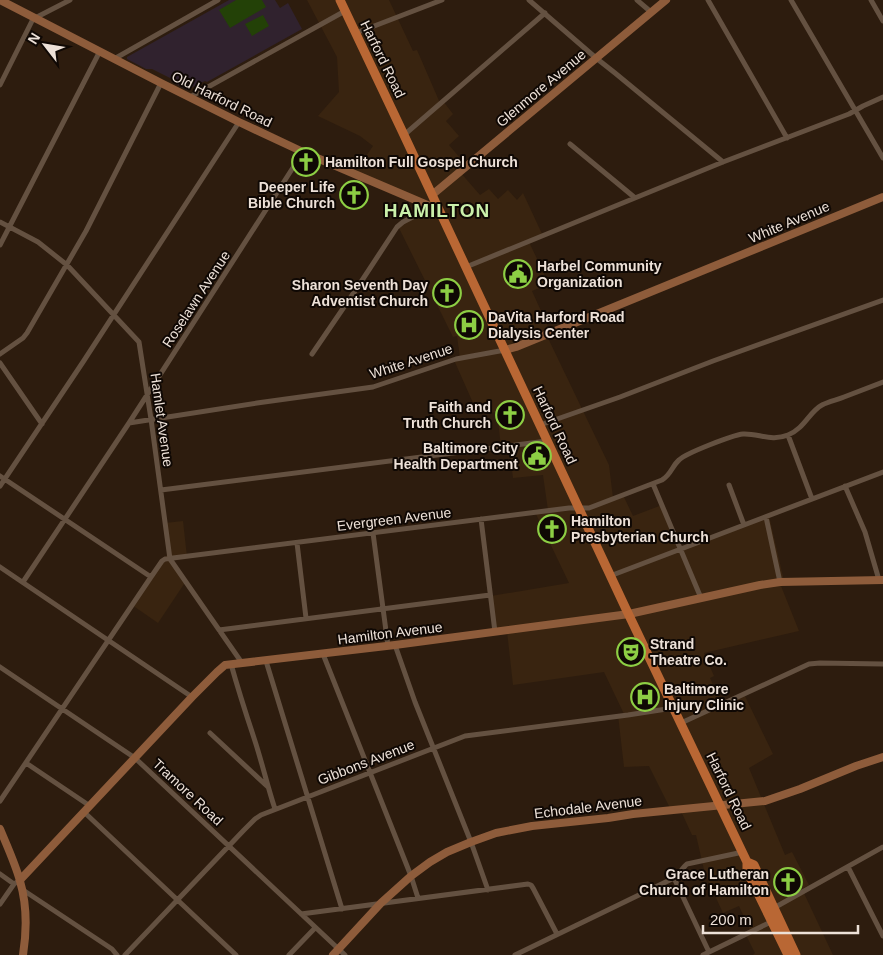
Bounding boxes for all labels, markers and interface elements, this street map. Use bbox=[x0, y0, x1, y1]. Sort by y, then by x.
street label: Harford Road bbox=[357, 18, 409, 100]
north arrow bbox=[20, 20, 70, 70]
text: N bbox=[24, 30, 43, 47]
street label: Glenmore Avenue bbox=[493, 46, 589, 130]
street label: Old Harford Road bbox=[169, 68, 275, 130]
church icon: Hamilton Full Gospel Church bbox=[291, 147, 321, 177]
place label: Hamilton Full Gospel Church bbox=[325, 154, 518, 170]
place label: Deeper Life Bible Church bbox=[248, 179, 335, 211]
church icon: Deeper Life Bible Church bbox=[339, 180, 369, 210]
street label: White Avenue bbox=[746, 198, 832, 246]
district label: HAMILTON bbox=[384, 200, 490, 221]
street label: Roselawn Avenue bbox=[159, 248, 233, 350]
place label: Harbel Community Organization bbox=[537, 258, 662, 290]
public building icon: Harbel Community Organization bbox=[503, 259, 533, 289]
place label: Sharon Seventh Day Adventist Church bbox=[292, 277, 428, 309]
church icon: Sharon Seventh Day Adventist Church bbox=[432, 278, 462, 308]
place label: DaVita Harford Road Dialysis Center bbox=[488, 309, 625, 341]
hospital icon: DaVita Harford Road Dialysis Center bbox=[454, 310, 484, 340]
street label: White Avenue bbox=[368, 340, 455, 382]
street label: Hamlet Avenue bbox=[147, 372, 177, 468]
street label: Harford Road bbox=[530, 384, 580, 466]
place label: Faith and Truth Church bbox=[403, 399, 491, 431]
church icon: Faith and Truth Church bbox=[495, 400, 525, 430]
place label: Baltimore City Health Department bbox=[394, 440, 518, 472]
public building icon: Baltimore City Health Department bbox=[522, 441, 552, 471]
street label: Evergreen Avenue bbox=[336, 504, 452, 534]
place label: Hamilton Presbyterian Church bbox=[571, 513, 709, 545]
church icon: Hamilton Presbyterian Church bbox=[537, 514, 567, 544]
street label: Hamilton Avenue bbox=[337, 619, 444, 647]
place label: Strand Theatre Co. bbox=[650, 636, 727, 668]
theatre icon: Strand Theatre Co. bbox=[616, 637, 646, 667]
place label: Baltimore Injury Clinic bbox=[664, 681, 744, 713]
hospital icon: Baltimore Injury Clinic bbox=[630, 682, 660, 712]
street label: Gibbons Avenue bbox=[315, 736, 417, 788]
street label: Harford Road bbox=[703, 750, 755, 832]
street label: Tramore Road bbox=[150, 756, 226, 828]
street label: Echodale Avenue bbox=[533, 792, 643, 822]
place label: Grace Lutheran Church of Hamilton bbox=[639, 866, 769, 898]
church icon: Grace Lutheran Church of Hamilton bbox=[773, 867, 803, 897]
scale bar bbox=[703, 902, 858, 934]
text: 200 m bbox=[710, 911, 752, 928]

